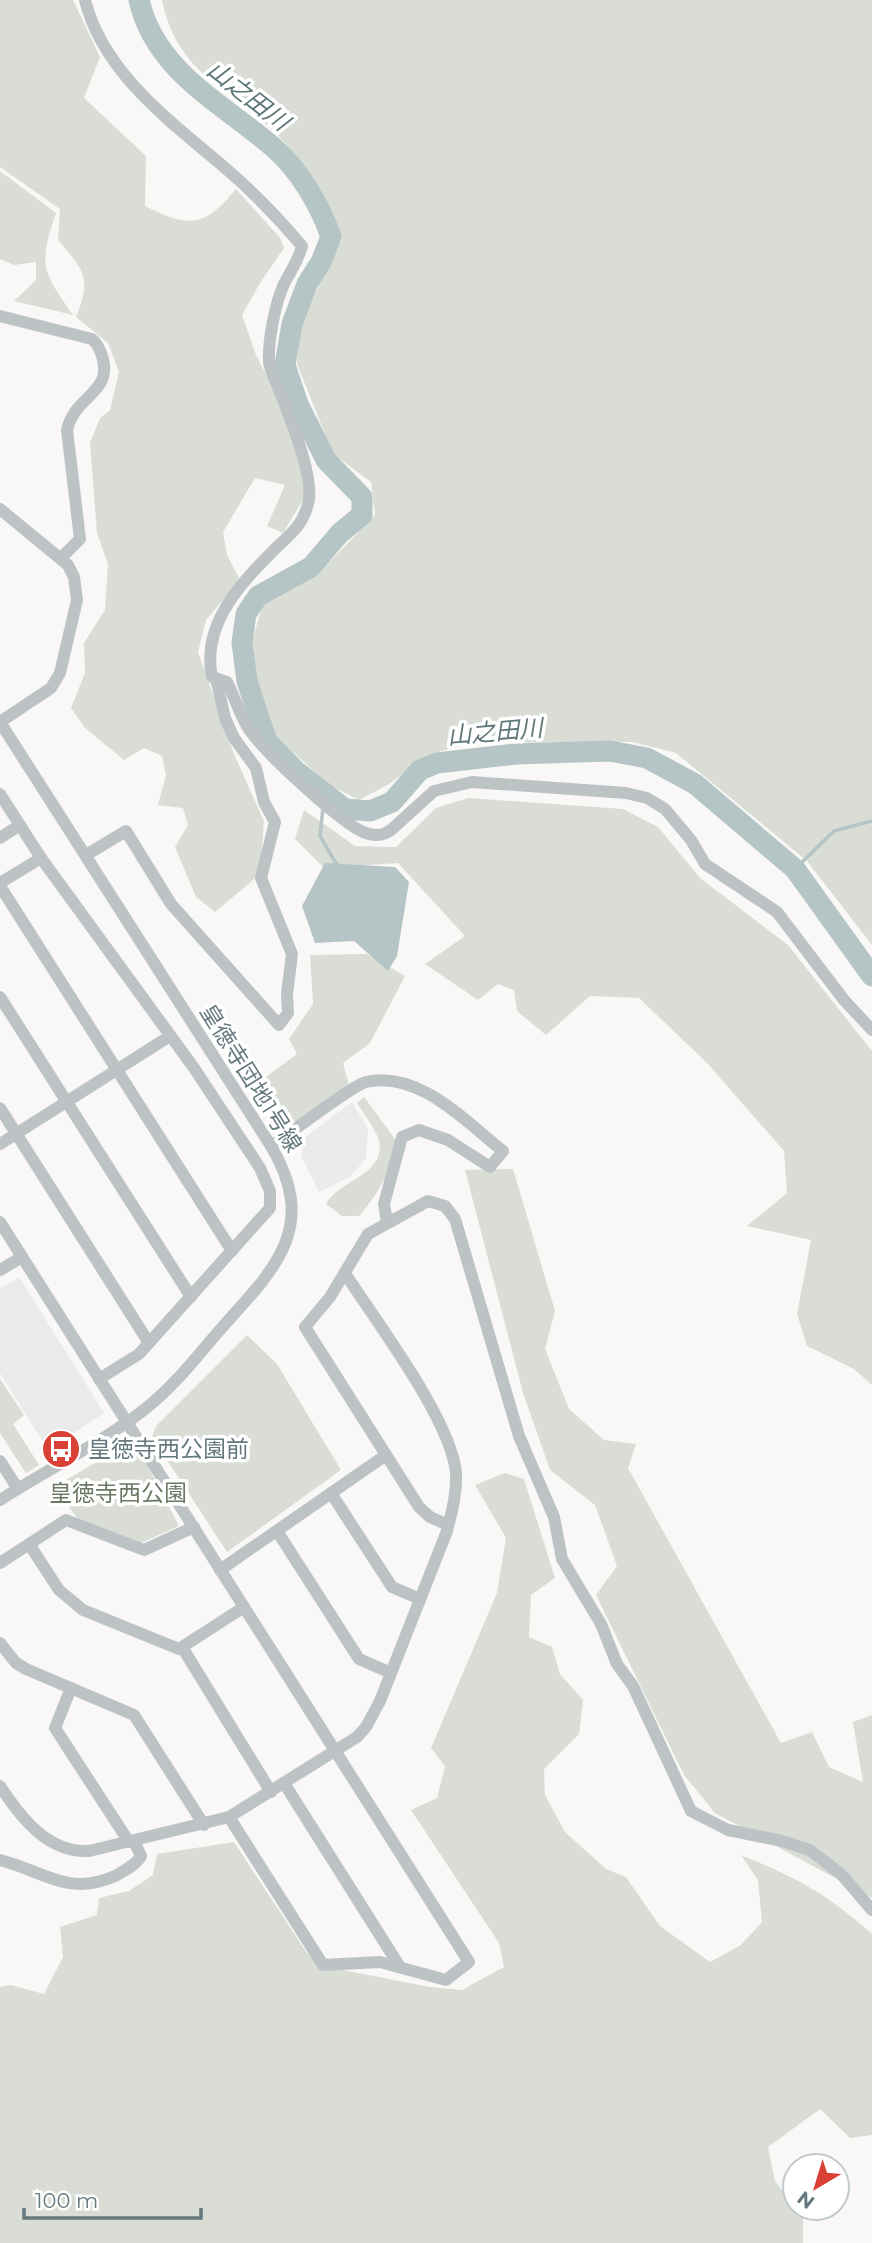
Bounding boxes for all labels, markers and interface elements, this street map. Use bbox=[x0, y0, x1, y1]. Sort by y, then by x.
water label: 山之田川 bbox=[202, 55, 297, 138]
water label: 山之田川 bbox=[446, 713, 547, 750]
street label: 皇徳寺団地1号線 bbox=[194, 999, 308, 1157]
bus stop icon: 皇徳寺西公園前 bbox=[40, 1428, 82, 1470]
place label: 皇徳寺西公園前 bbox=[88, 1435, 249, 1463]
park label: 皇徳寺西公園 bbox=[49, 1479, 187, 1507]
north arrow bbox=[781, 2152, 851, 2222]
scale bar bbox=[24, 2176, 201, 2220]
text: N bbox=[793, 2186, 819, 2214]
text: 100 m bbox=[35, 2188, 98, 2213]

